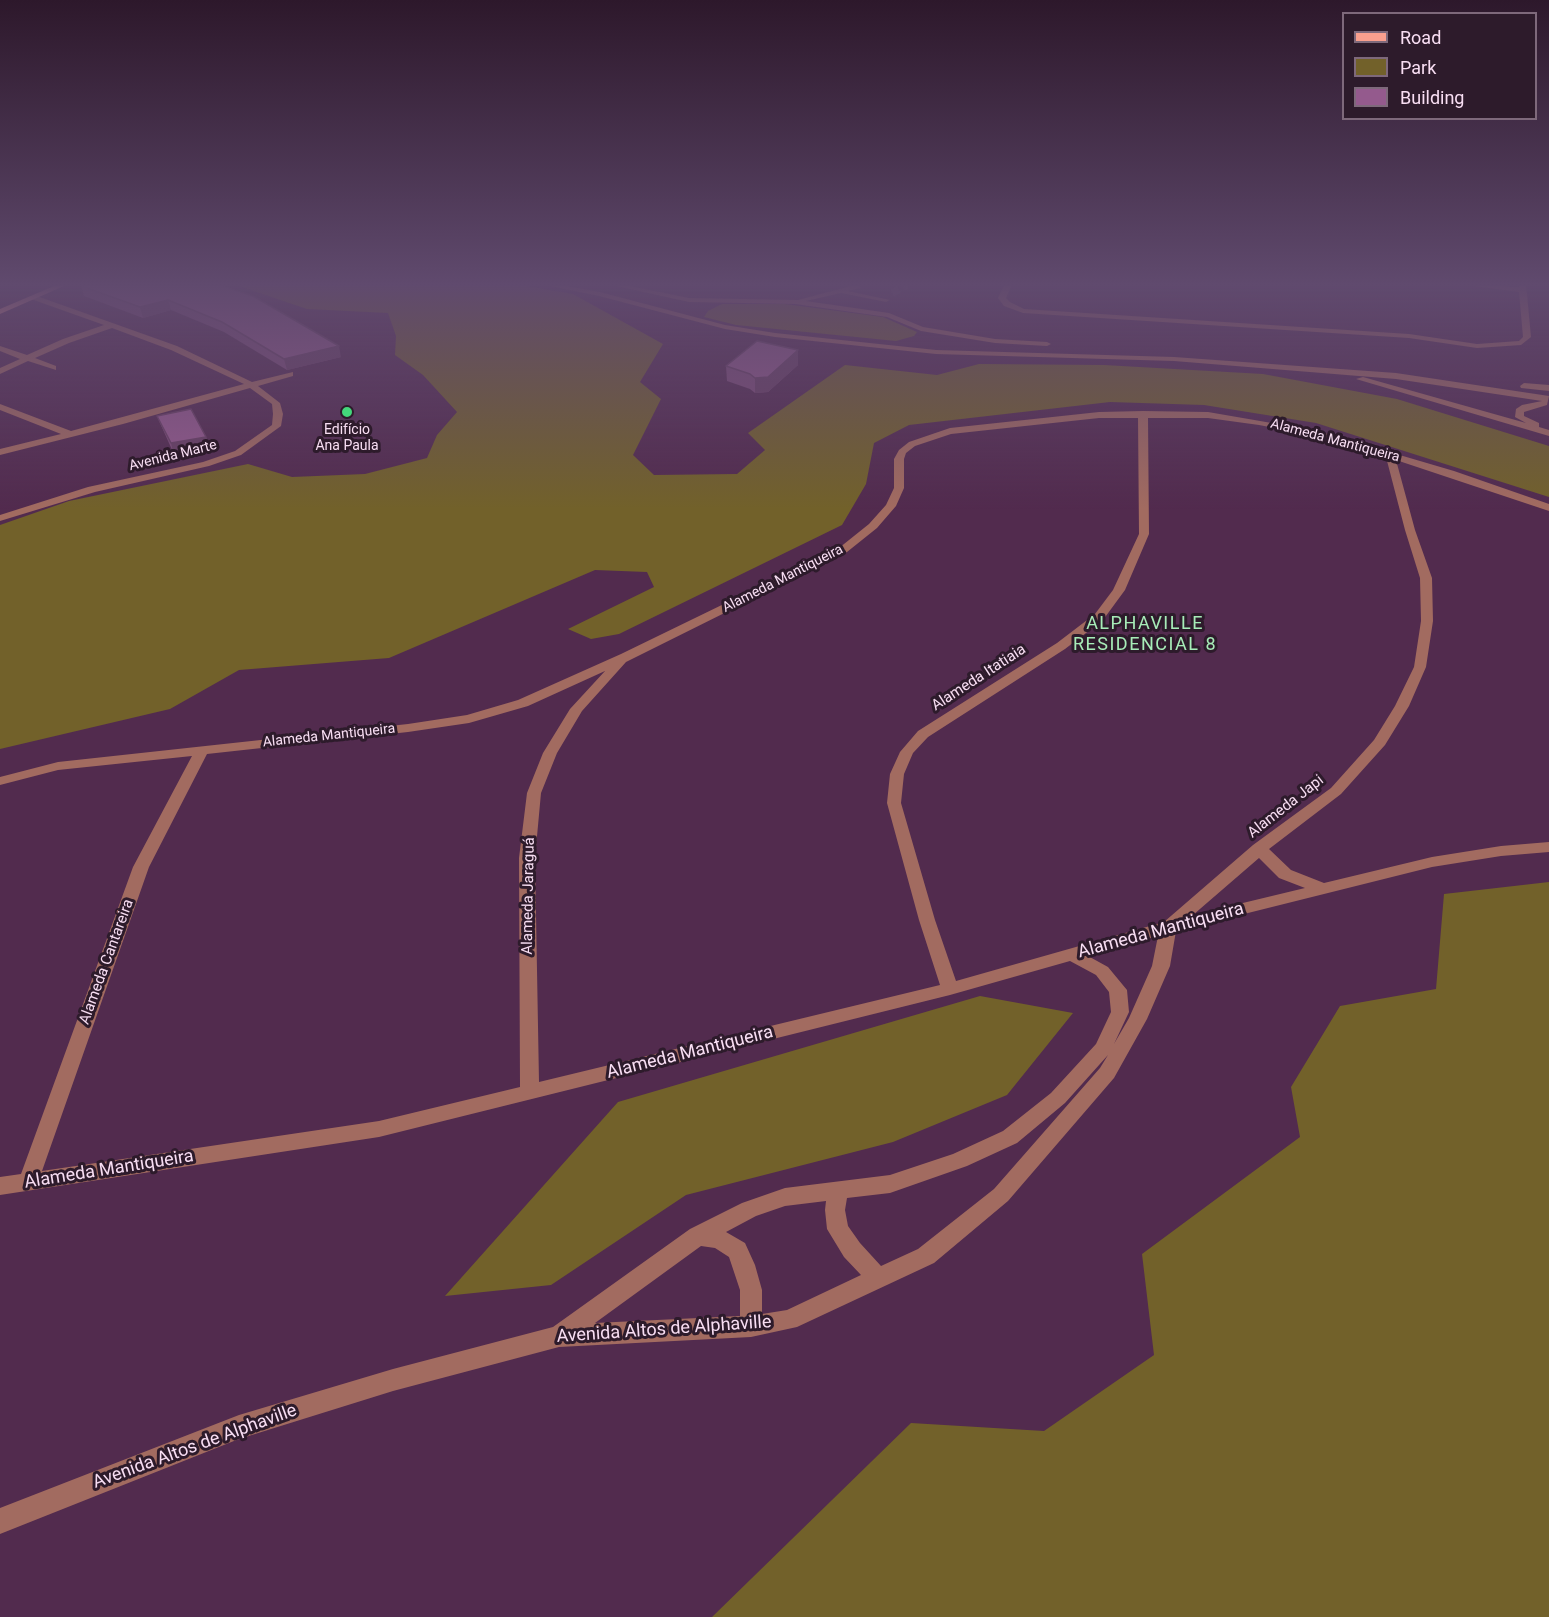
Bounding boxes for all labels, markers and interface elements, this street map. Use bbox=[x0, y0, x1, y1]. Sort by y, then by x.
legend bbox=[1342, 12, 1537, 120]
text: Road bbox=[1400, 27, 1441, 48]
text: Park bbox=[1400, 57, 1436, 78]
text: Building bbox=[1400, 87, 1464, 108]
marker: Edifício Ana Paula bbox=[340, 405, 354, 419]
street label: Alameda Mantiqueira bbox=[1269, 416, 1401, 466]
place label: Edifício Ana Paula bbox=[315, 422, 379, 454]
street label: Avenida Marte bbox=[127, 437, 219, 475]
street label: Alameda Mantiqueira bbox=[720, 541, 846, 617]
district label: ALPHAVILLE RESIDENCIAL 8 bbox=[1073, 613, 1217, 656]
street label: Alameda Itatiaia bbox=[929, 641, 1029, 715]
street label: Alameda Mantiqueira bbox=[262, 721, 396, 751]
street label: Alameda Japi bbox=[1244, 772, 1328, 842]
street label: Alameda Jaraguá bbox=[519, 837, 539, 955]
street label: Alameda Cantareira bbox=[76, 897, 138, 1027]
street label: Alameda Mantiqueira bbox=[1076, 898, 1246, 964]
street label: Alameda Mantiqueira bbox=[604, 1022, 776, 1084]
street label: Alameda Mantiqueira bbox=[23, 1146, 195, 1194]
street label: Avenida Altos de Alphaville bbox=[556, 1312, 772, 1348]
street label: Avenida Altos de Alphaville bbox=[90, 1400, 300, 1494]

